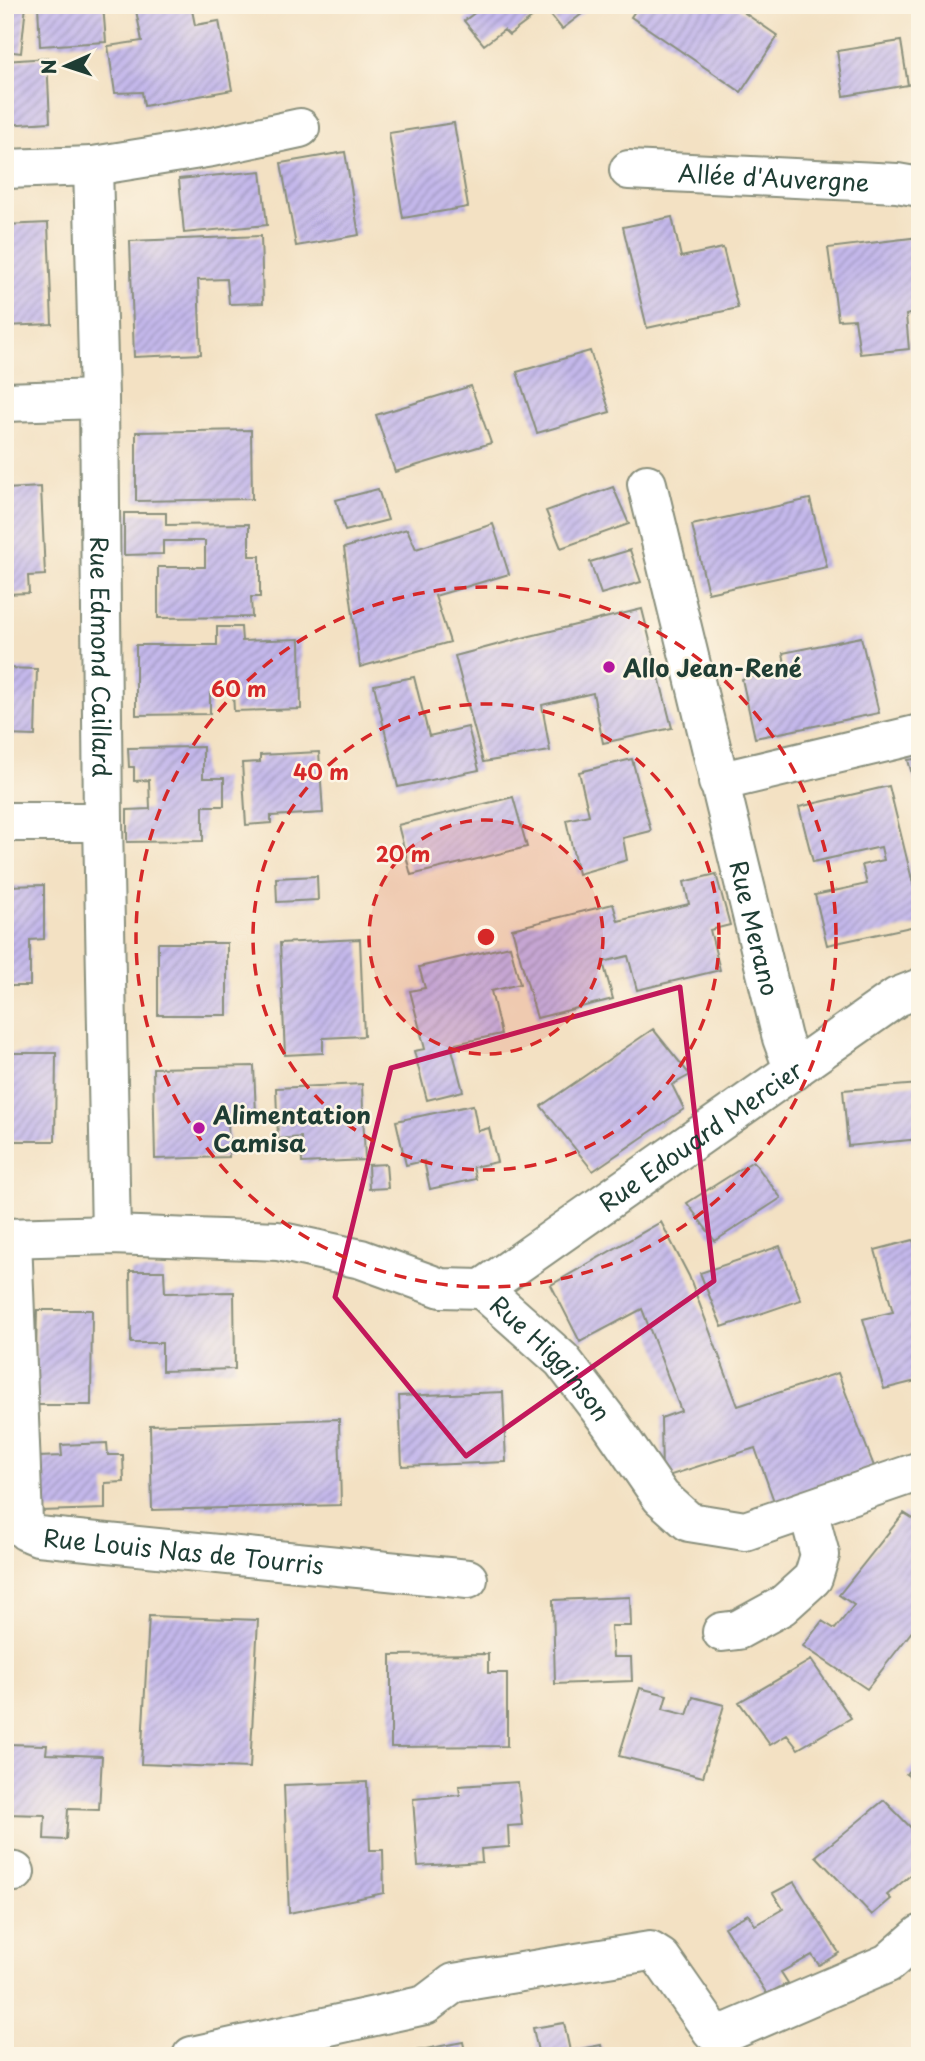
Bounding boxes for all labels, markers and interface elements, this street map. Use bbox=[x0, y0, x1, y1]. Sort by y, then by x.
north arrow bbox=[32, 32, 102, 102]
text: N bbox=[34, 59, 62, 75]
street label: Allée d'Auvergne bbox=[677, 154, 870, 200]
street label: Rue Edmond Caillard bbox=[82, 536, 121, 778]
place label: Allo Jean-René bbox=[622, 649, 802, 685]
marker: Allo Jean-René bbox=[601, 659, 617, 675]
text: 60 m bbox=[211, 672, 267, 704]
text: 40 m bbox=[293, 755, 349, 787]
text: 20 m bbox=[376, 837, 430, 869]
street label: Rue Merano bbox=[721, 857, 789, 999]
centre of rings bbox=[474, 925, 498, 949]
street label: Rue Edouard Mercier bbox=[591, 1051, 810, 1220]
place label: Alimentation Camisa bbox=[212, 1096, 371, 1160]
marker: Alimentation Camisa bbox=[191, 1120, 207, 1136]
street label: Rue Higginson bbox=[483, 1287, 620, 1428]
street label: Rue Louis Nas de Tourris bbox=[42, 1519, 326, 1582]

